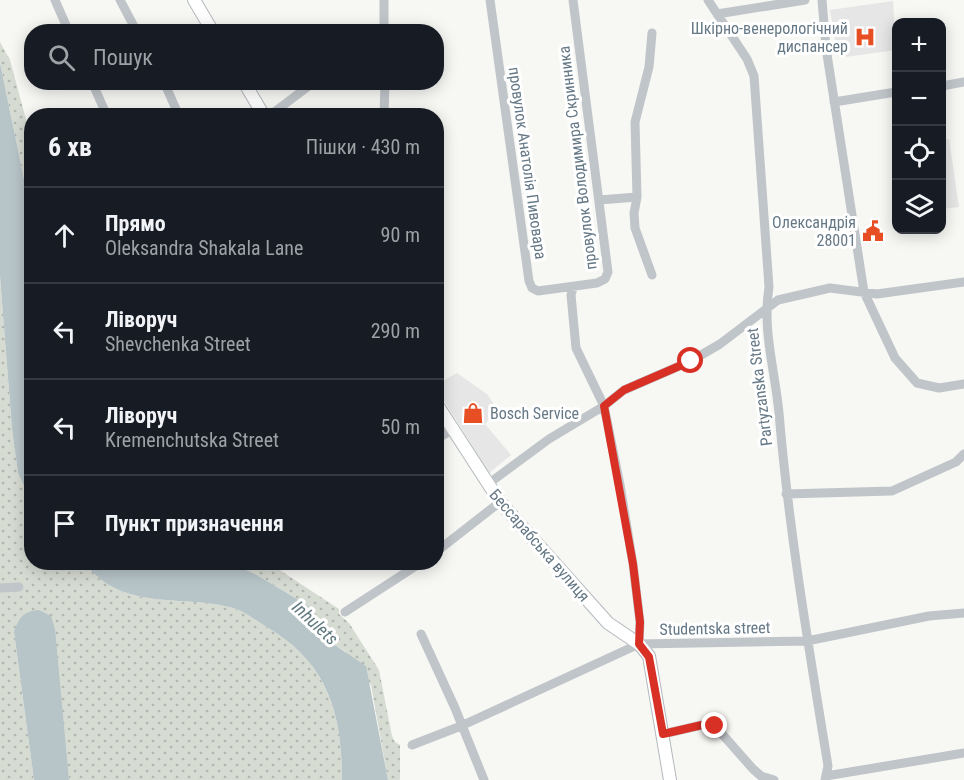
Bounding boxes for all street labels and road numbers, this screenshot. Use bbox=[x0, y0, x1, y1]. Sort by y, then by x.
street label: провулок Володимира Скринника bbox=[554, 45, 601, 271]
street label: провулок Анатолія Пивовара bbox=[505, 66, 550, 260]
street label: Partyzanska Street bbox=[743, 327, 776, 447]
street label: Бессарабська вулиця bbox=[486, 485, 594, 606]
street label: Studentska street bbox=[659, 618, 771, 639]

